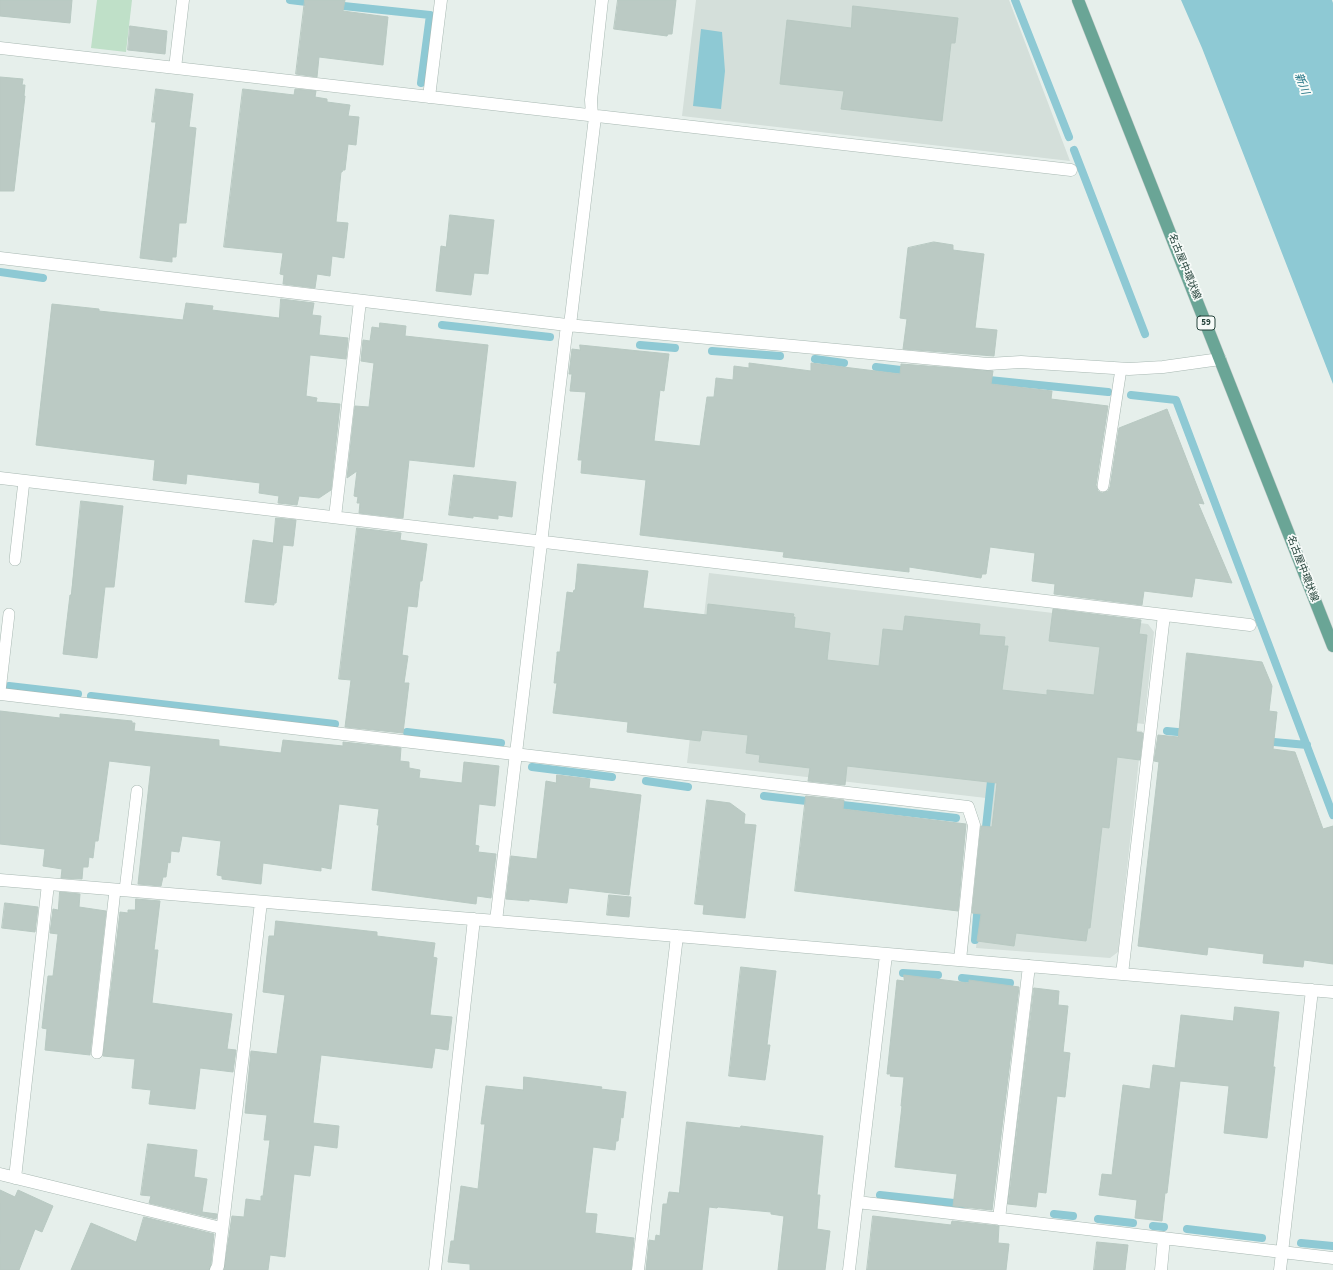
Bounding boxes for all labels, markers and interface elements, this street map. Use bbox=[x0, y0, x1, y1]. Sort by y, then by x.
water label: 新川 bbox=[1291, 71, 1311, 97]
street label: 名古屋中環状線 bbox=[1165, 232, 1203, 302]
road number: 59 bbox=[1197, 316, 1215, 330]
street label: 名古屋中環状線 bbox=[1284, 534, 1320, 604]

